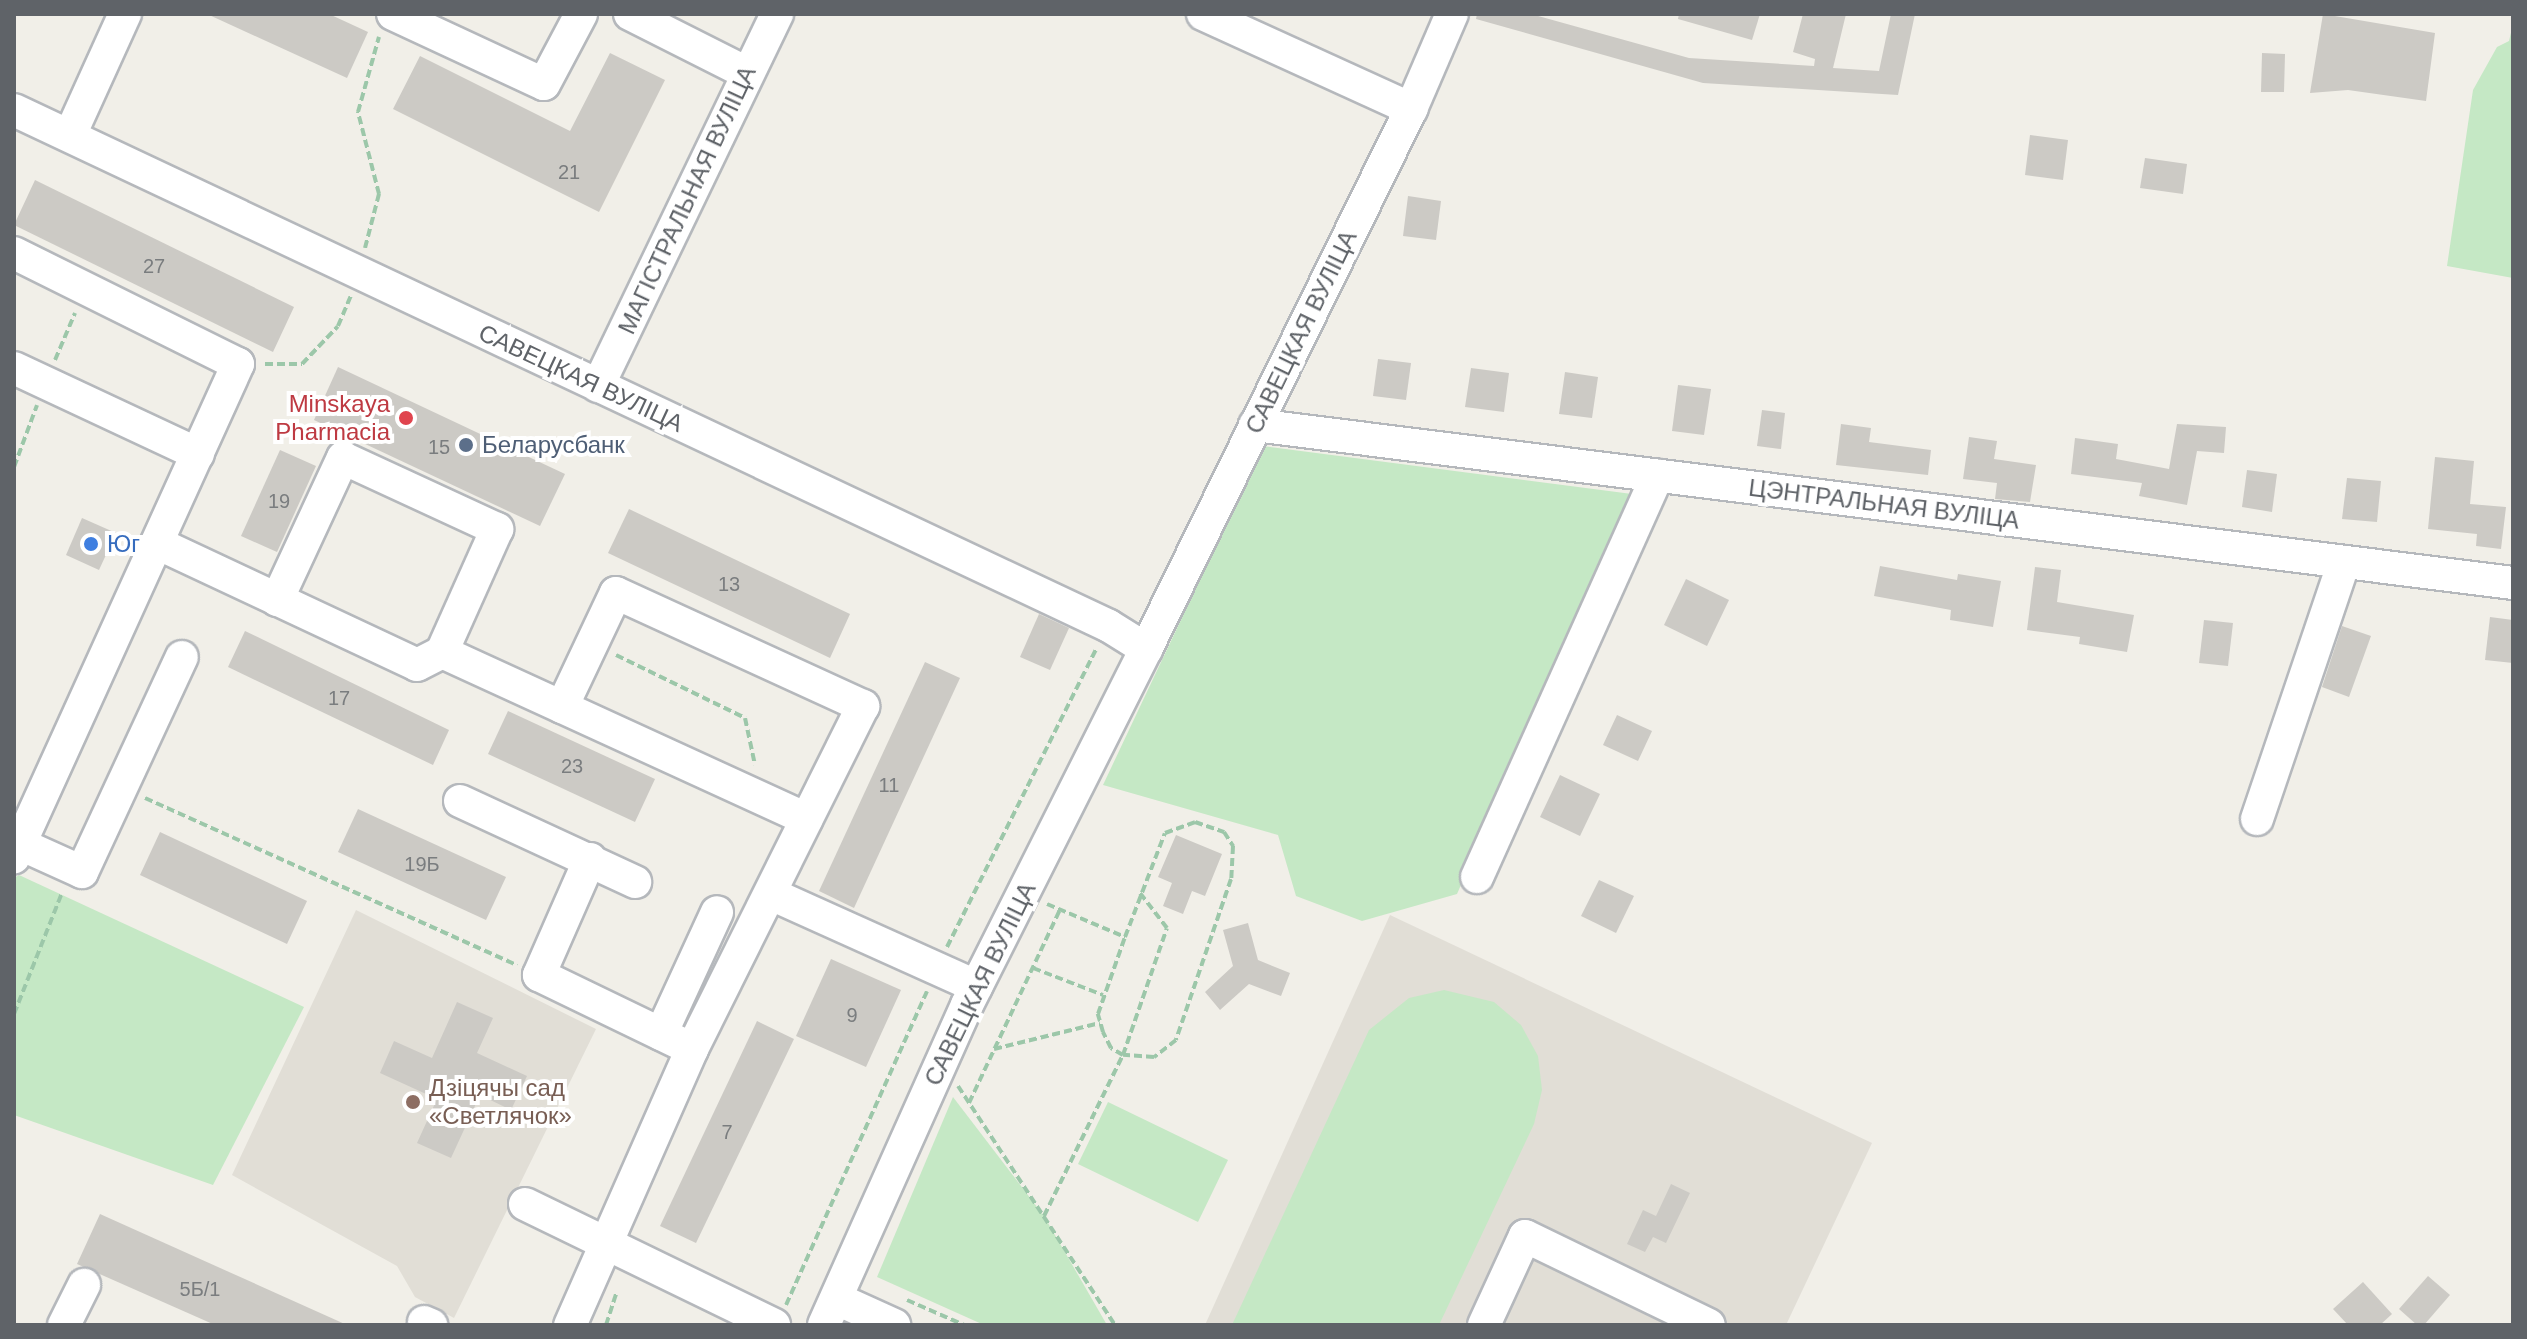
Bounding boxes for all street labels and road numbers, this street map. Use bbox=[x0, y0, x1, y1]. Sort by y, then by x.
street label: МАГІСТРАЛЬНАЯ ВУЛІЦА bbox=[612, 61, 762, 339]
street label: САВЕЦКАЯ ВУЛІЦА bbox=[1239, 226, 1363, 438]
street label: САВЕЦКАЯ ВУЛІЦА bbox=[474, 318, 688, 438]
street label: ЦЭНТРАЛЬНАЯ ВУЛІЦА bbox=[1747, 473, 2021, 535]
street label: САВЕЦКАЯ ВУЛІЦА bbox=[918, 878, 1042, 1090]

